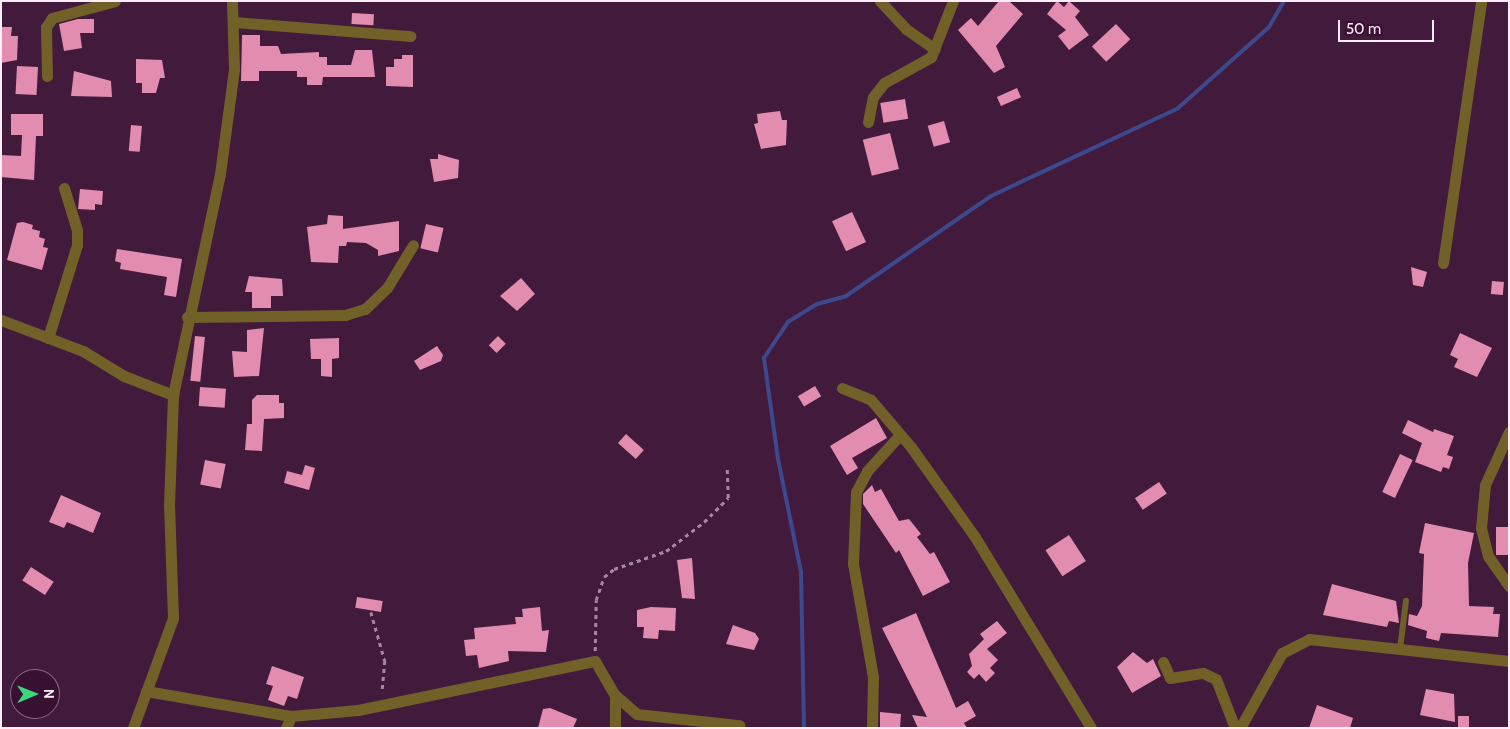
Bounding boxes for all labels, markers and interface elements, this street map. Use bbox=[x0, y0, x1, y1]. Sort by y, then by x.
scale bar bbox=[1340, 10, 1436, 42]
text: 50 m bbox=[1346, 20, 1381, 38]
north arrow bbox=[10, 669, 60, 719]
text: N bbox=[40, 689, 58, 699]

